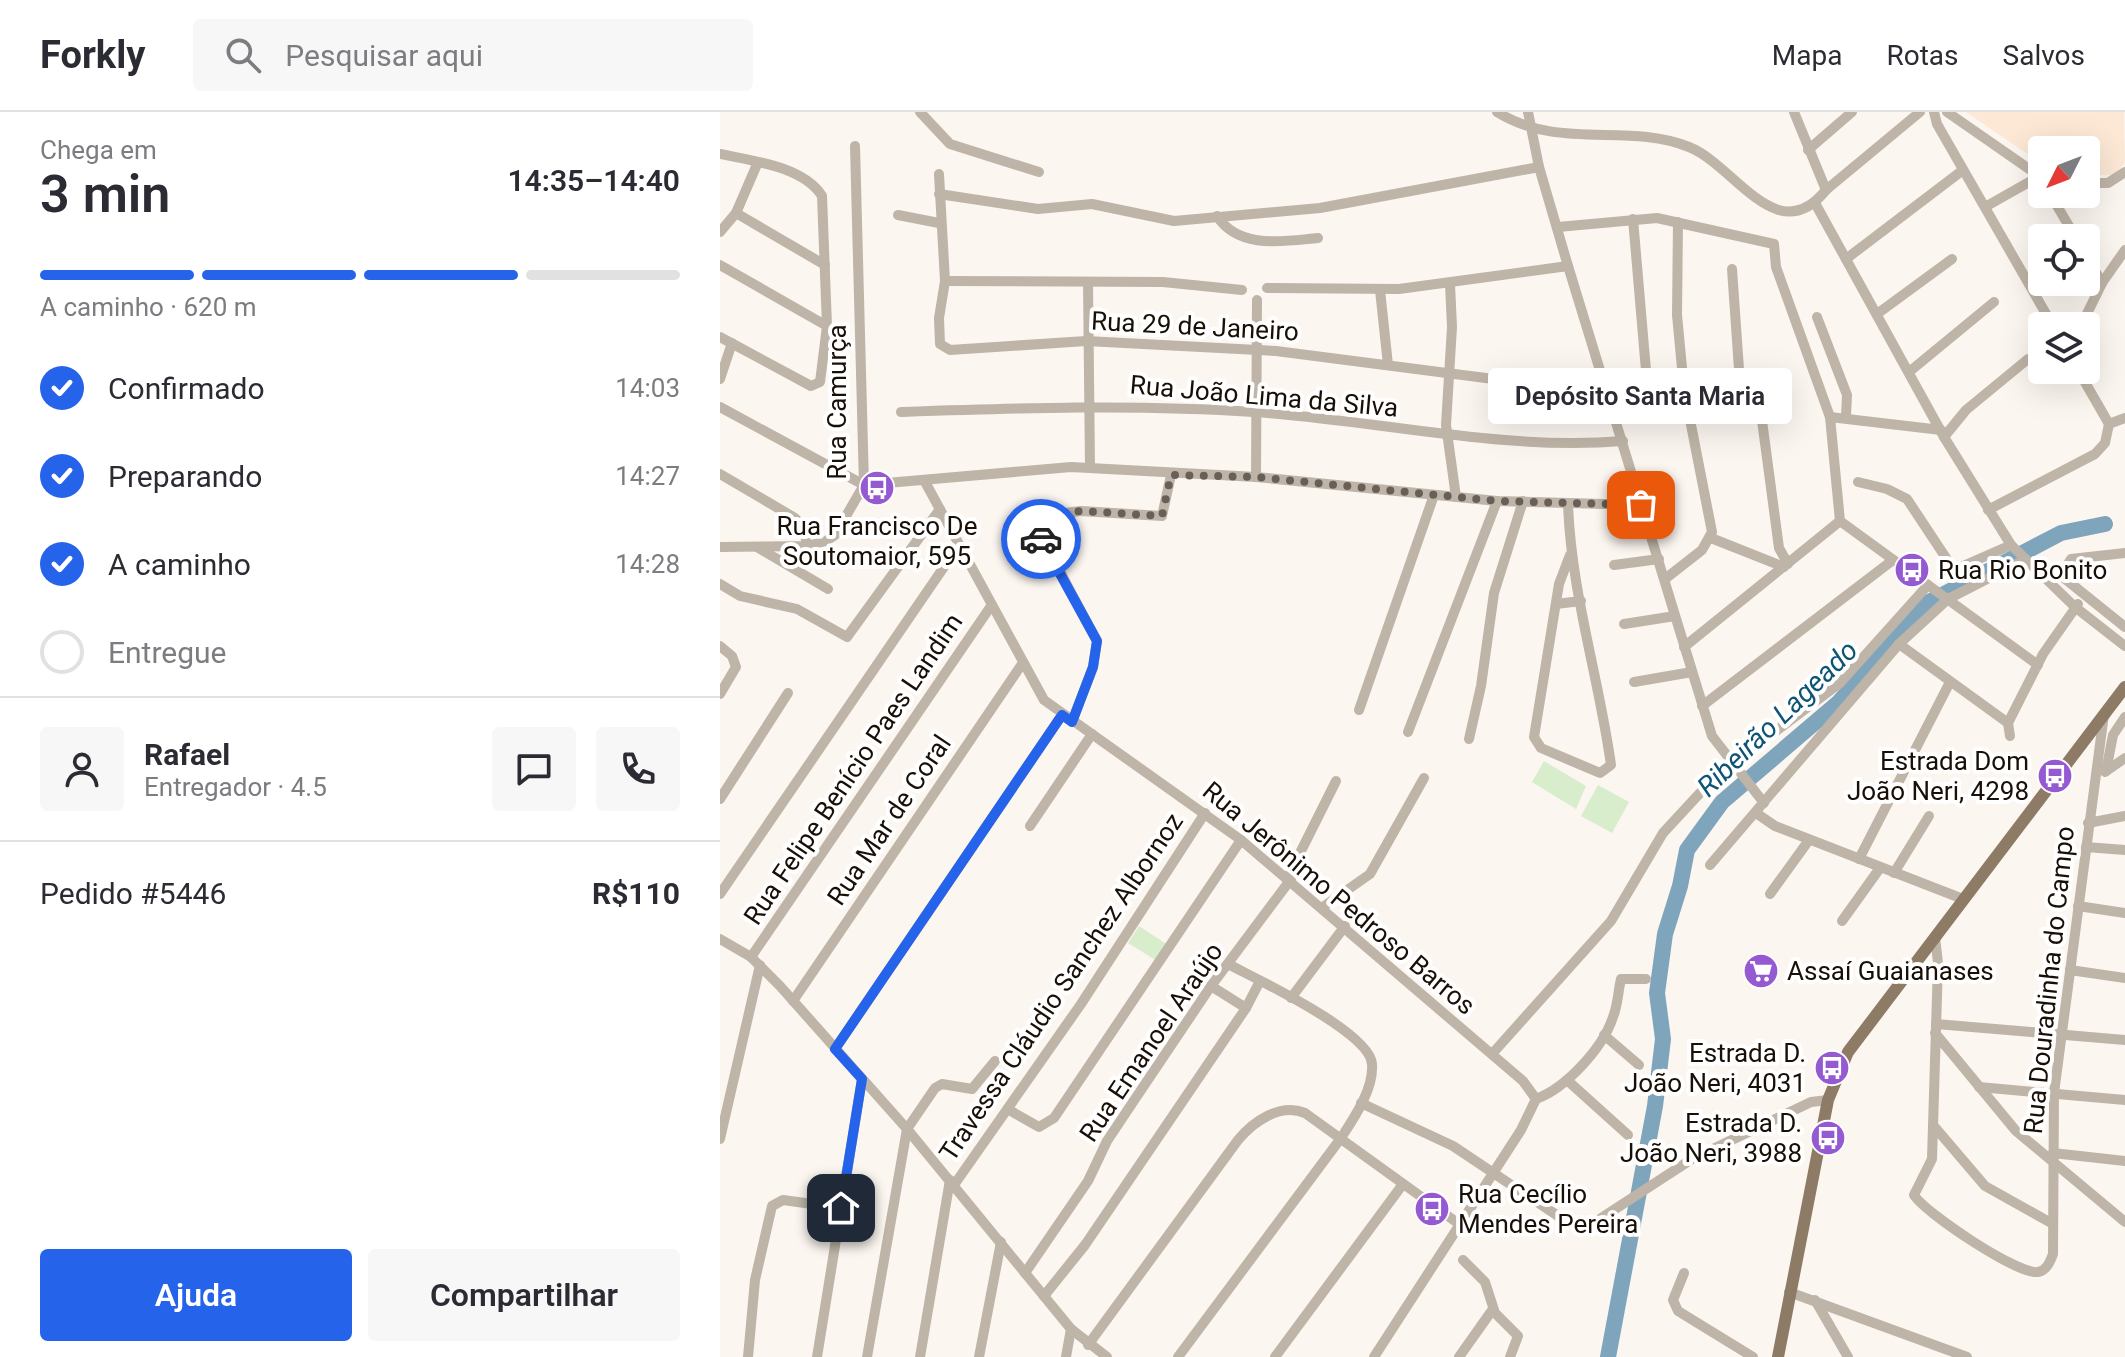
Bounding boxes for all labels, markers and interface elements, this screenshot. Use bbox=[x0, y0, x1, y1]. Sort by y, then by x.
search box bbox=[193, 19, 753, 91]
text: Forkly bbox=[40, 33, 145, 77]
icon: search bbox=[221, 33, 265, 77]
text: Pesquisar aqui bbox=[285, 38, 483, 73]
text: Mapa bbox=[1772, 39, 1842, 72]
text: Rotas bbox=[1886, 39, 1959, 72]
text: Salvos bbox=[2003, 39, 2085, 72]
text: Chega em bbox=[40, 135, 157, 165]
north arrow bbox=[2028, 136, 2100, 208]
map controls bbox=[2028, 136, 2100, 384]
text: 14:35–14:40 bbox=[507, 163, 680, 198]
text: 3 min bbox=[40, 164, 170, 225]
button: locate bbox=[2028, 224, 2100, 296]
text: A caminho · 620 m bbox=[40, 292, 257, 322]
street label: Rua 29 de Janeiro bbox=[1090, 306, 1300, 346]
button: layers bbox=[2028, 312, 2100, 384]
street label: Rua Camurça bbox=[822, 324, 852, 480]
icon: check bbox=[40, 366, 84, 410]
street label: Rua João Lima da Silva bbox=[1129, 369, 1399, 423]
callout: Depósito Santa Maria bbox=[1489, 369, 1793, 425]
text: Confirmado bbox=[108, 371, 265, 406]
text: 14:03 bbox=[615, 373, 680, 403]
text: Depósito Santa Maria bbox=[1515, 381, 1765, 411]
icon: check bbox=[40, 454, 84, 498]
text: Preparando bbox=[108, 459, 262, 494]
text: 14:27 bbox=[615, 461, 680, 491]
bus stop icon: Rua Francisco De Soutomaior, 595 bbox=[858, 469, 896, 507]
pin bbox=[1607, 471, 1675, 539]
icon: bag bbox=[1619, 483, 1663, 527]
courier bbox=[1001, 499, 1081, 579]
place label: Rua Francisco De Soutomaior, 595 bbox=[777, 511, 977, 571]
icon: car bbox=[1019, 517, 1063, 561]
icon: check bbox=[40, 542, 84, 586]
text: A caminho bbox=[108, 547, 251, 582]
text: 14:28 bbox=[615, 549, 680, 579]
bus stop icon: Rua Rio Bonito bbox=[1893, 551, 1931, 589]
place label: Rua Rio Bonito bbox=[1938, 555, 2107, 585]
street label: Rua Felipe Benício Paes Landim bbox=[737, 608, 969, 930]
water label: Ribeirão Lageado bbox=[1690, 634, 1864, 803]
text: Entregue bbox=[108, 635, 227, 670]
button: person bbox=[40, 727, 124, 811]
button: chat bbox=[492, 727, 576, 811]
button: phone bbox=[596, 727, 680, 811]
street label: Rua Mar de Coral bbox=[821, 729, 957, 911]
text: Rafael bbox=[144, 737, 230, 772]
place label: Estrada Dom João Neri, 4298 bbox=[1847, 746, 2029, 806]
bus stop icon: Estrada Dom João Neri, 4298 bbox=[2036, 757, 2074, 795]
text: Entregador · 4.5 bbox=[144, 772, 327, 802]
street label: Rua Jerônimo Pedroso Barros bbox=[1197, 775, 1481, 1021]
street label: Travessa Cláudio Sanchez Albornoz bbox=[933, 807, 1189, 1167]
street label: Rua Douradinha do Campo bbox=[2018, 825, 2080, 1135]
text: Pedido #5446 bbox=[40, 876, 226, 911]
text: R$110 bbox=[592, 876, 680, 911]
street label: Rua Emanoel Araújo bbox=[1073, 937, 1229, 1147]
supermarket icon: Assaí Guaianases bbox=[1742, 952, 1780, 990]
place label: Assaí Guaianases bbox=[1787, 956, 1994, 986]
place label: Estrada D. João Neri, 4031 bbox=[1624, 1038, 1806, 1098]
bus stop icon: Estrada D. João Neri, 4031 bbox=[1813, 1049, 1851, 1087]
place label: Estrada D. João Neri, 3988 bbox=[1620, 1108, 1802, 1168]
bus stop icon: Estrada D. João Neri, 3988 bbox=[1809, 1119, 1847, 1157]
pin bbox=[807, 1174, 875, 1242]
place label: Rua Cecílio Mendes Pereira bbox=[1458, 1179, 1638, 1239]
icon: home bbox=[819, 1186, 863, 1230]
bus stop icon: Rua Cecílio Mendes Pereira bbox=[1413, 1190, 1451, 1228]
button: Ajuda bbox=[40, 1249, 352, 1341]
button: Compartilhar bbox=[368, 1249, 680, 1341]

